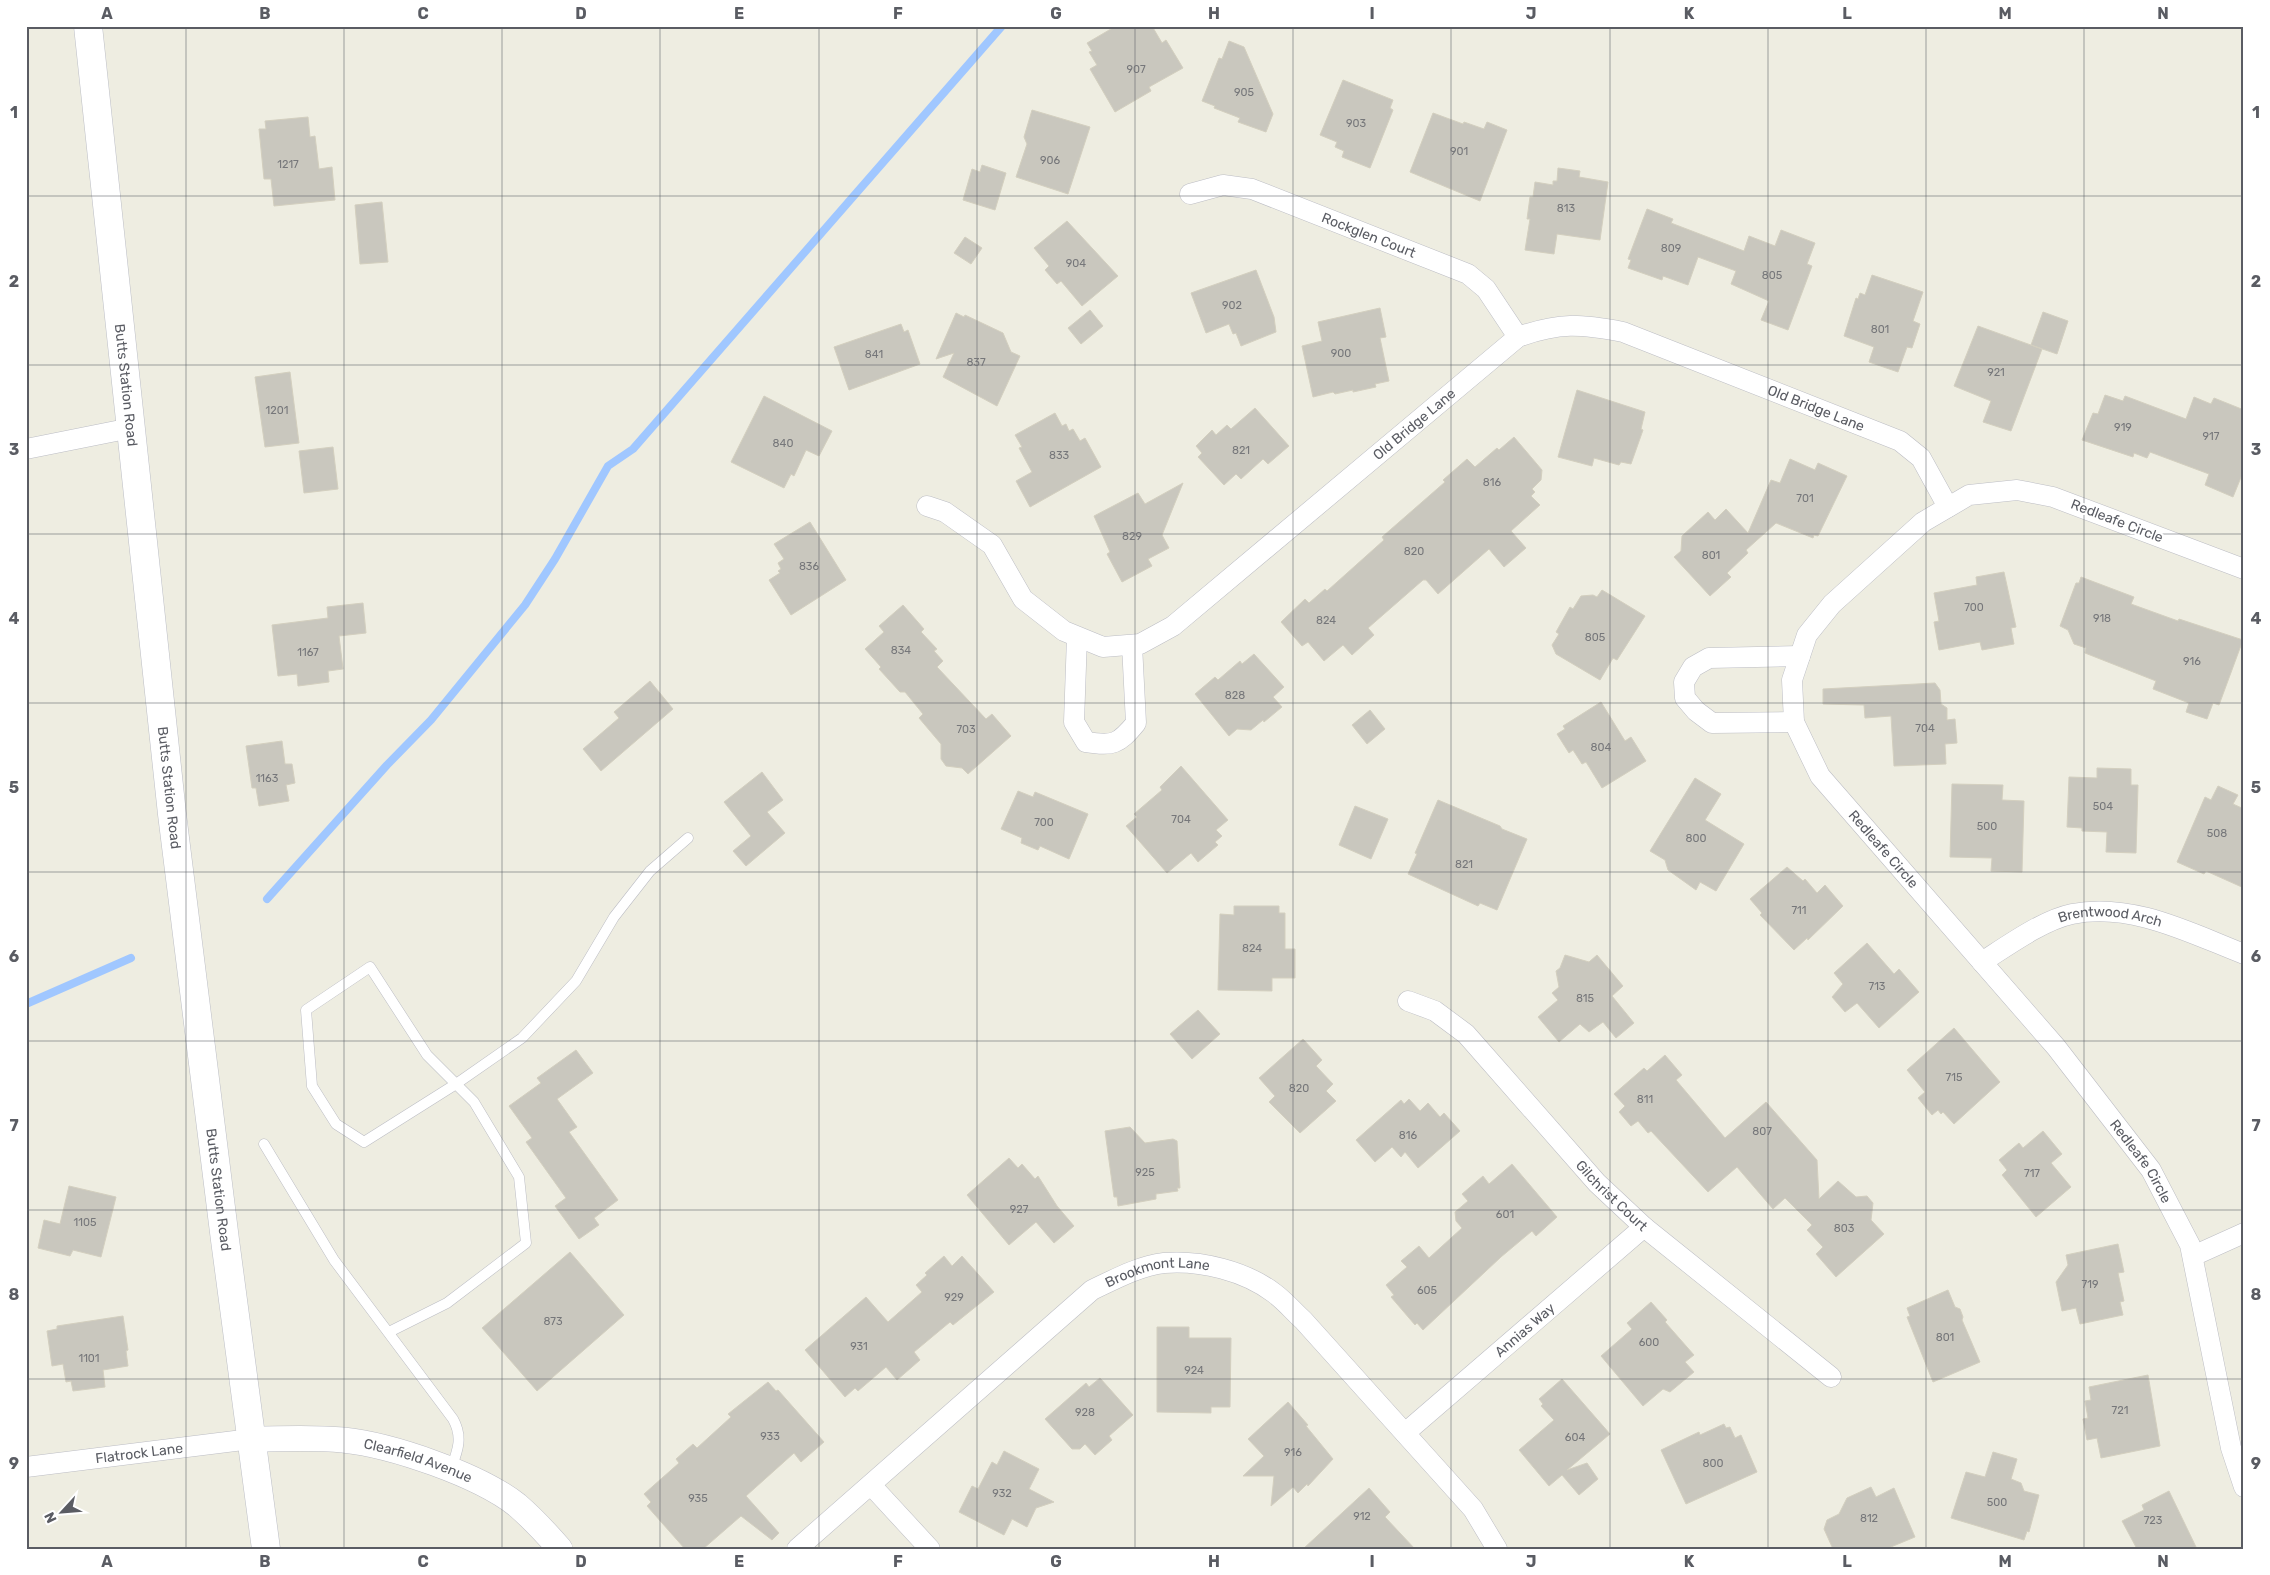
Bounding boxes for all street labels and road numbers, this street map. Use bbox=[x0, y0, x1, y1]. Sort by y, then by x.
street label: Rockglen Court bbox=[1319, 209, 1419, 261]
street label: Butts Station Road bbox=[111, 323, 141, 447]
street label: Old Bridge Lane bbox=[1765, 381, 1867, 435]
street label: Old Bridge Lane bbox=[1369, 384, 1459, 464]
street label: Redleafe Circle bbox=[2068, 496, 2166, 546]
street label: Butts Station Road bbox=[154, 725, 185, 850]
street label: Redleafe Circle bbox=[1845, 807, 1922, 892]
street label: Brentwood Arch bbox=[2056, 903, 2164, 930]
street label: Redleafe Circle bbox=[2107, 1116, 2175, 1206]
street label: Butts Station Road bbox=[203, 1127, 235, 1252]
street label: Gilchrist Court bbox=[1572, 1157, 1652, 1235]
street label: Brookmont Lane bbox=[1102, 1254, 1211, 1291]
street label: Annias Way bbox=[1491, 1299, 1558, 1360]
street label: Clearfield Avenue bbox=[362, 1435, 475, 1486]
street label: Flatrock Lane bbox=[94, 1439, 184, 1467]

